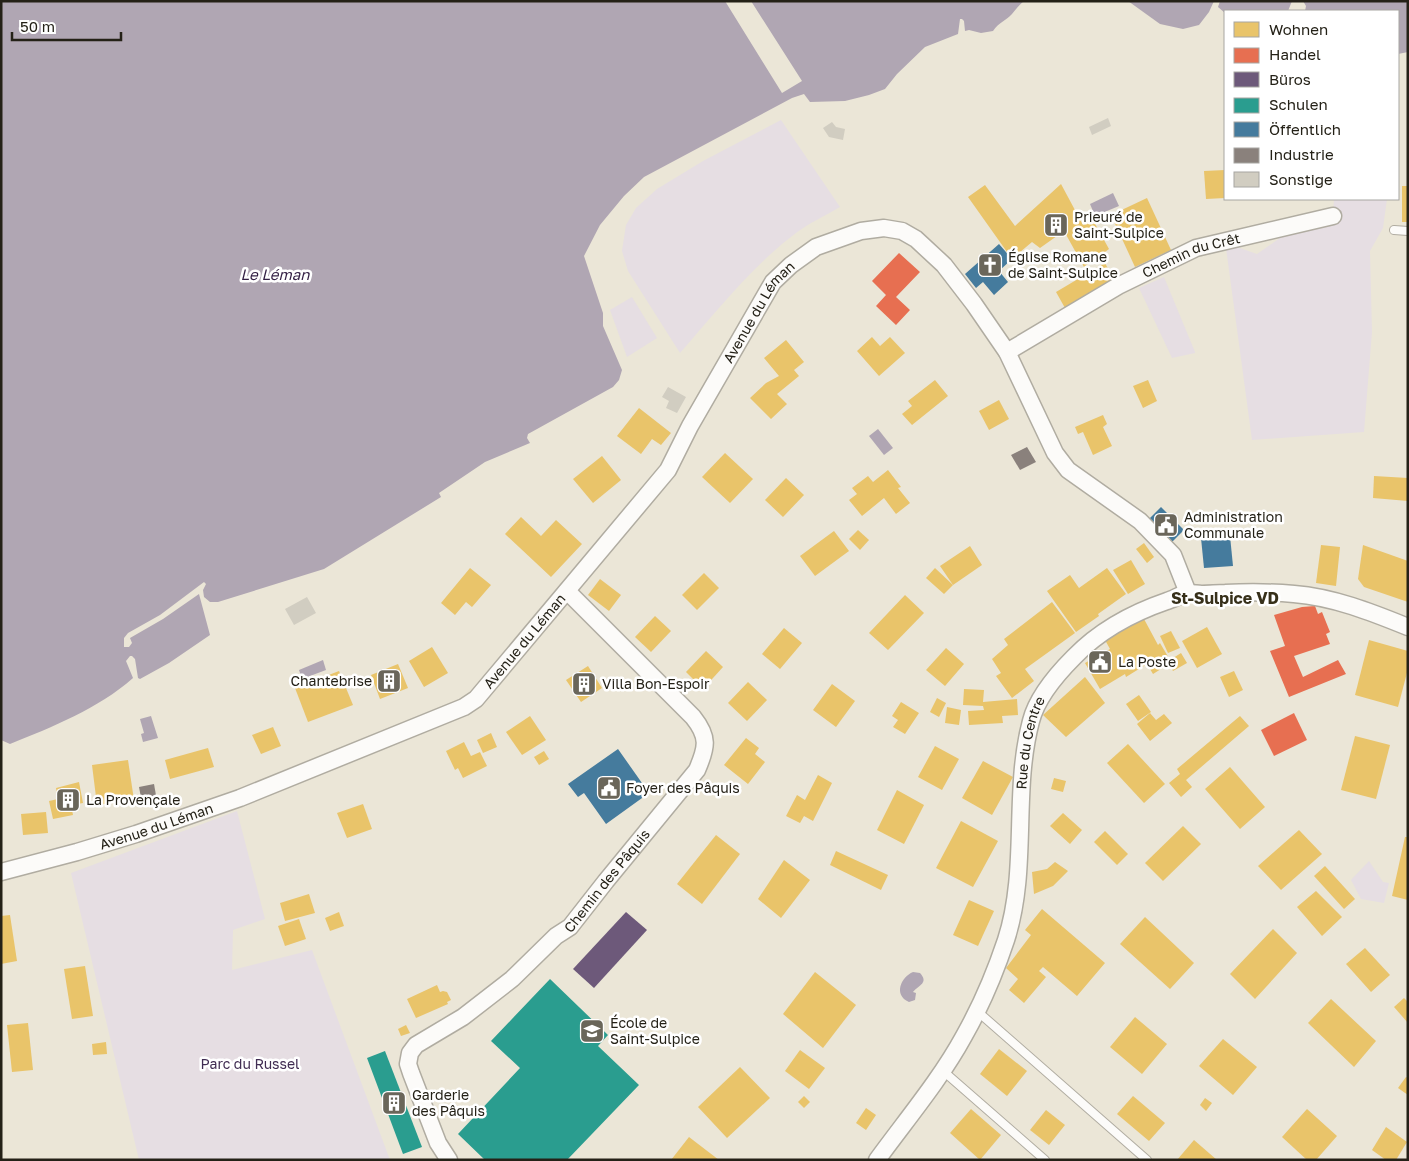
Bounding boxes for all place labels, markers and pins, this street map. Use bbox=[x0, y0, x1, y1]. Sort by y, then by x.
place label: Prieuré de Saint-Sulpice bbox=[1074, 208, 1164, 241]
building icon: Prieuré de Saint-Sulpice bbox=[1043, 212, 1069, 238]
place label: Église Romane de Saint-Sulpice bbox=[1008, 248, 1118, 281]
church icon: Église Romane de Saint-Sulpice bbox=[977, 252, 1003, 278]
place label: Administration Communale bbox=[1184, 508, 1283, 541]
public building icon: Administration Communale bbox=[1153, 512, 1179, 538]
public building icon: La Poste bbox=[1087, 649, 1113, 675]
place label: La Poste bbox=[1118, 653, 1176, 670]
building icon: Chantebrise bbox=[376, 668, 402, 694]
building icon: Villa Bon-Espoir bbox=[571, 671, 597, 697]
place label: Chantebrise bbox=[290, 672, 372, 689]
place label: Villa Bon-Espoir bbox=[602, 675, 710, 692]
public building icon: Foyer des Pâquis bbox=[596, 775, 622, 801]
place label: Foyer des Pâquis bbox=[626, 779, 740, 796]
building icon: La Provençale bbox=[55, 787, 81, 813]
place label: La Provençale bbox=[86, 791, 180, 808]
place label: École de Saint-Sulpice bbox=[610, 1014, 700, 1047]
school or university icon: École de Saint-Sulpice bbox=[579, 1018, 605, 1044]
place label: Garderie des Pâquis bbox=[412, 1086, 485, 1119]
building icon: Garderie des Pâquis bbox=[381, 1090, 407, 1116]

